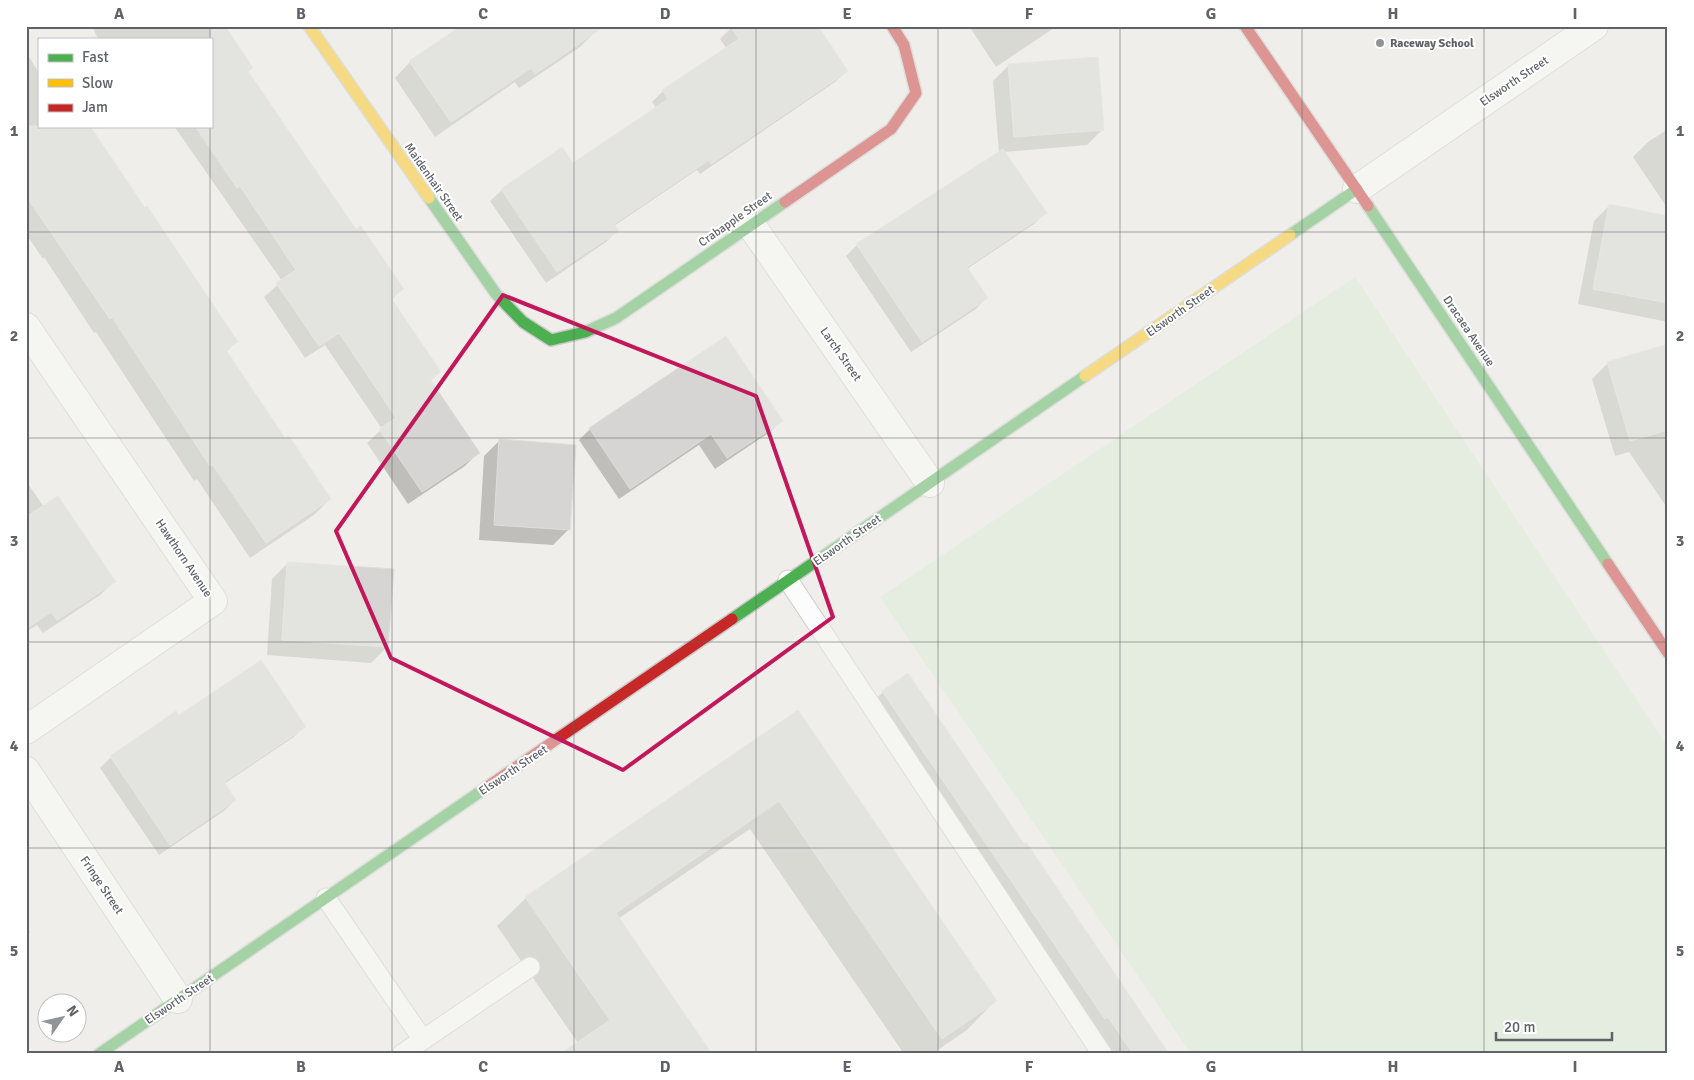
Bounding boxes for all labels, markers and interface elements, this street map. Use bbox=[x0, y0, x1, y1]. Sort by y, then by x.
text: A bbox=[114, 4, 125, 24]
text: B bbox=[296, 4, 306, 24]
text: C bbox=[478, 4, 488, 24]
text: D bbox=[660, 4, 671, 24]
text: E bbox=[842, 4, 852, 24]
text: F bbox=[1025, 4, 1034, 24]
text: G bbox=[1206, 4, 1216, 24]
text: H bbox=[1388, 4, 1398, 24]
text: I bbox=[1572, 4, 1578, 24]
place label: Raceway School bbox=[1390, 36, 1474, 51]
marker: Raceway School bbox=[1374, 37, 1386, 49]
legend bbox=[38, 38, 212, 128]
text: Fast bbox=[82, 48, 109, 66]
street label: Elsworth Street bbox=[1477, 53, 1551, 110]
text: Slow bbox=[82, 74, 113, 92]
text: Jam bbox=[82, 98, 108, 116]
text: 1 bbox=[10, 121, 19, 141]
text: 1 bbox=[1676, 121, 1685, 141]
street label: Maidenhair Street bbox=[401, 140, 466, 224]
street label: Crabapple Street bbox=[696, 189, 775, 250]
street label: Elsworth Street bbox=[1143, 282, 1217, 340]
street label: Dracaea Avenue bbox=[1439, 293, 1498, 370]
street label: Larch Street bbox=[817, 324, 865, 384]
text: 2 bbox=[10, 326, 18, 346]
text: 2 bbox=[1676, 326, 1684, 346]
street label: Elsworth Street bbox=[810, 511, 884, 569]
street label: Hawthorn Avenue bbox=[152, 516, 215, 600]
text: 3 bbox=[10, 531, 18, 551]
text: 3 bbox=[1676, 531, 1684, 551]
text: 4 bbox=[10, 736, 19, 756]
text: 4 bbox=[1676, 736, 1685, 756]
street label: Elsworth Street bbox=[476, 742, 550, 799]
street label: Fringe Street bbox=[77, 853, 126, 917]
text: 5 bbox=[10, 941, 18, 961]
text: 5 bbox=[1676, 941, 1684, 961]
street label: Elsworth Street bbox=[142, 971, 216, 1028]
north arrow bbox=[38, 992, 88, 1042]
text: N bbox=[63, 1002, 82, 1020]
scale bar bbox=[1496, 1010, 1613, 1042]
text: 20 m bbox=[1504, 1018, 1535, 1036]
text: A bbox=[114, 1057, 125, 1077]
text: B bbox=[296, 1057, 306, 1077]
text: C bbox=[478, 1057, 488, 1077]
text: D bbox=[660, 1057, 671, 1077]
text: E bbox=[842, 1057, 852, 1077]
text: F bbox=[1025, 1057, 1034, 1077]
text: G bbox=[1206, 1057, 1216, 1077]
text: H bbox=[1388, 1057, 1398, 1077]
text: I bbox=[1572, 1057, 1578, 1077]

